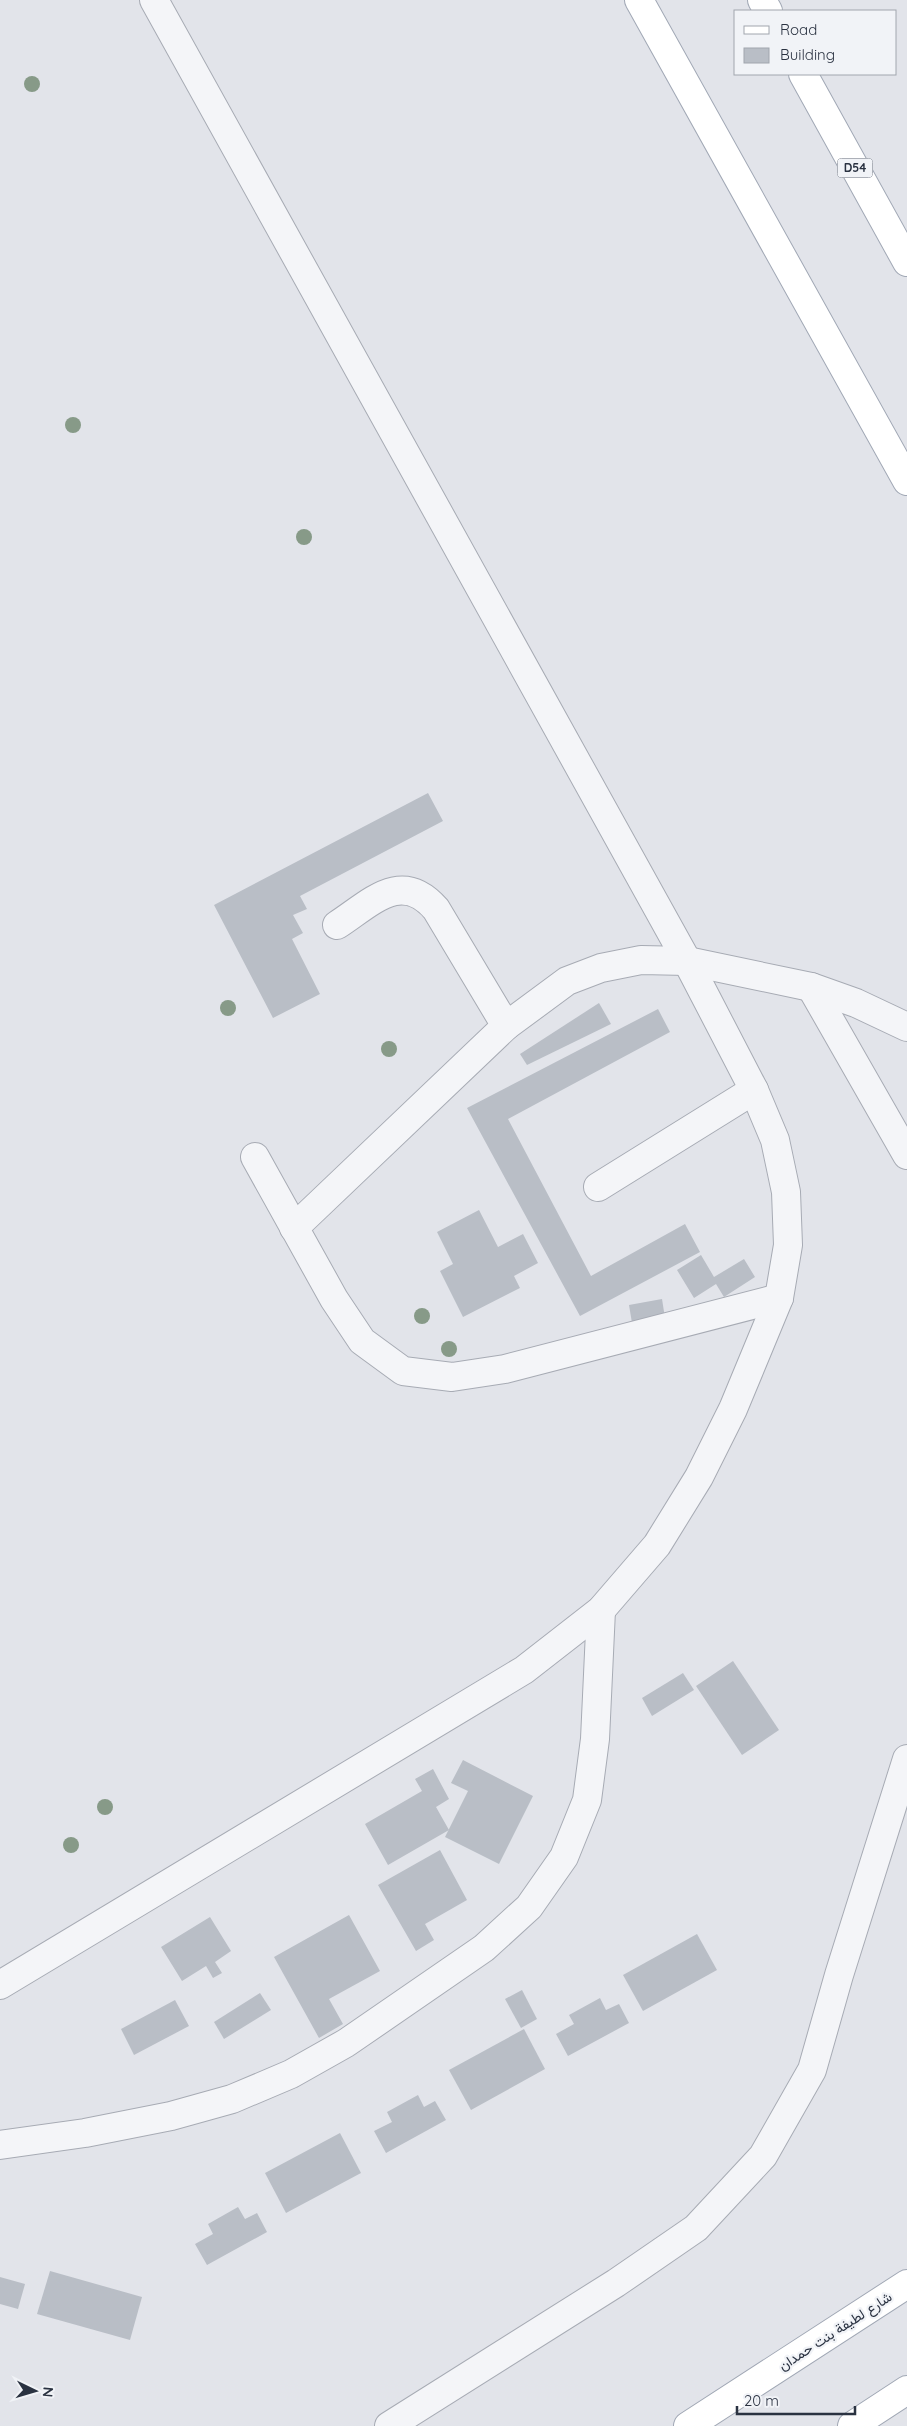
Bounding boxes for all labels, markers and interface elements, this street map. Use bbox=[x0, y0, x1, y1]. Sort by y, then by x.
legend bbox=[734, 10, 897, 75]
text: Road bbox=[780, 20, 817, 39]
text: Building bbox=[780, 45, 835, 64]
road number: D54 bbox=[838, 158, 872, 178]
street label: شارع لطيفة بنت حمدان bbox=[775, 2288, 896, 2376]
north arrow bbox=[10, 2366, 60, 2416]
scale bar bbox=[737, 2384, 854, 2416]
text: N bbox=[39, 2386, 57, 2398]
text: 20 m bbox=[744, 2391, 779, 2410]

